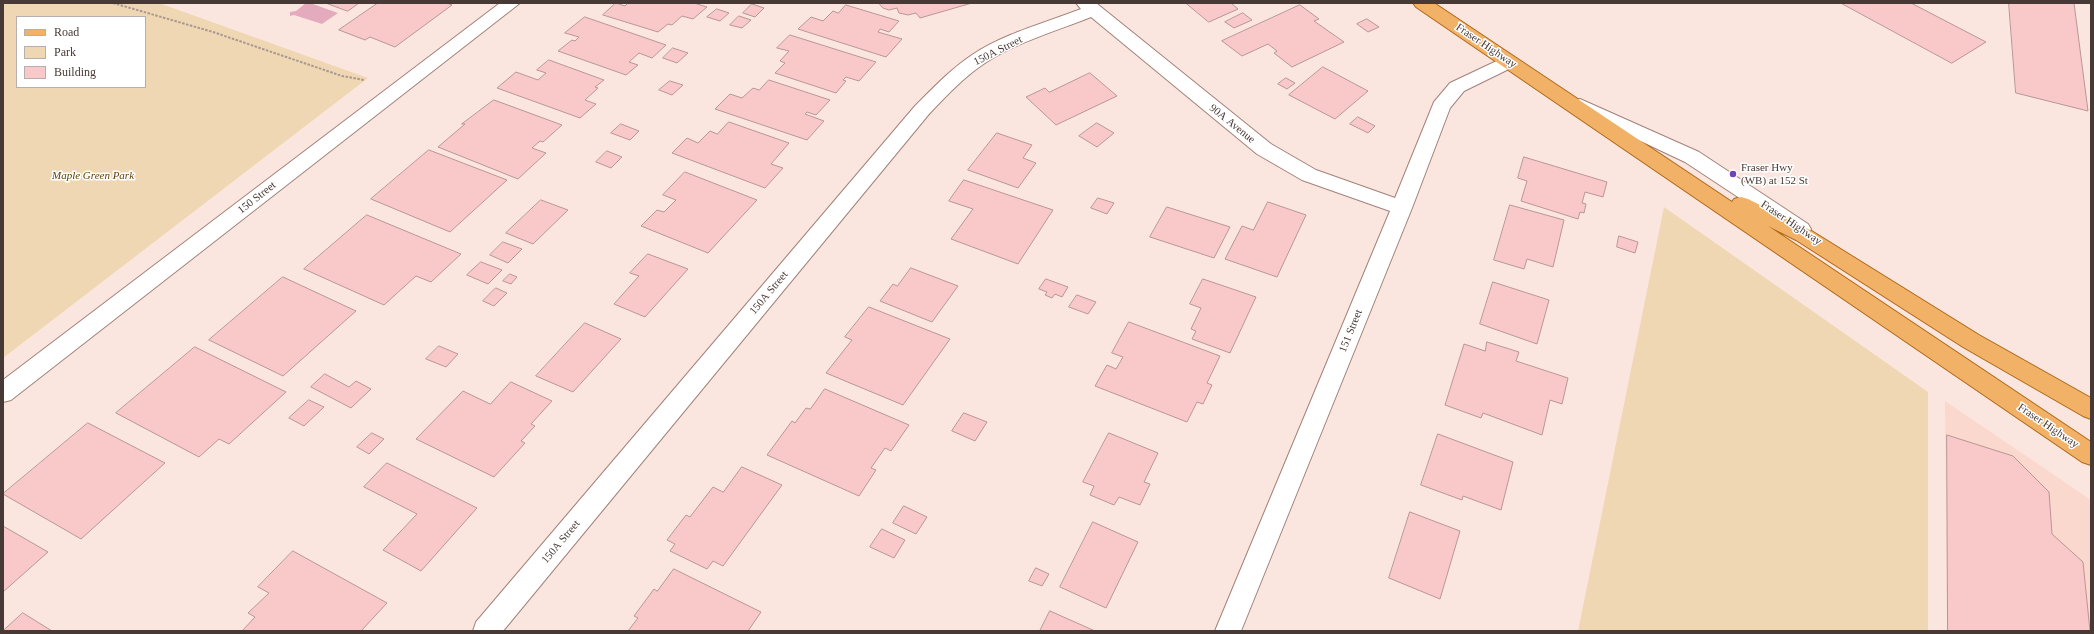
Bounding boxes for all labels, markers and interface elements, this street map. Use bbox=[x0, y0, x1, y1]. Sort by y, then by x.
legend bbox=[16, 16, 146, 88]
street label: Fraser Highway bbox=[1453, 21, 1519, 71]
text: Road bbox=[54, 25, 79, 39]
street label: 150A Street bbox=[971, 33, 1025, 69]
text: Park bbox=[54, 45, 76, 59]
text: Building bbox=[54, 65, 96, 79]
street label: 90A Avenue bbox=[1206, 102, 1258, 146]
place label: Fraser Hwy (WB) at 152 St bbox=[1741, 161, 1808, 187]
park label: Maple Green Park bbox=[52, 169, 134, 183]
marker: Fraser Hwy (WB) at 152 St bbox=[1728, 169, 1738, 179]
street label: 150 Street bbox=[235, 179, 279, 217]
street label: Fraser Highway bbox=[1758, 198, 1824, 248]
street label: 150A Street bbox=[747, 269, 791, 317]
street label: 151 Street bbox=[1336, 308, 1366, 354]
street label: Fraser Highway bbox=[2015, 401, 2081, 451]
street label: 150A Street bbox=[539, 518, 583, 566]

